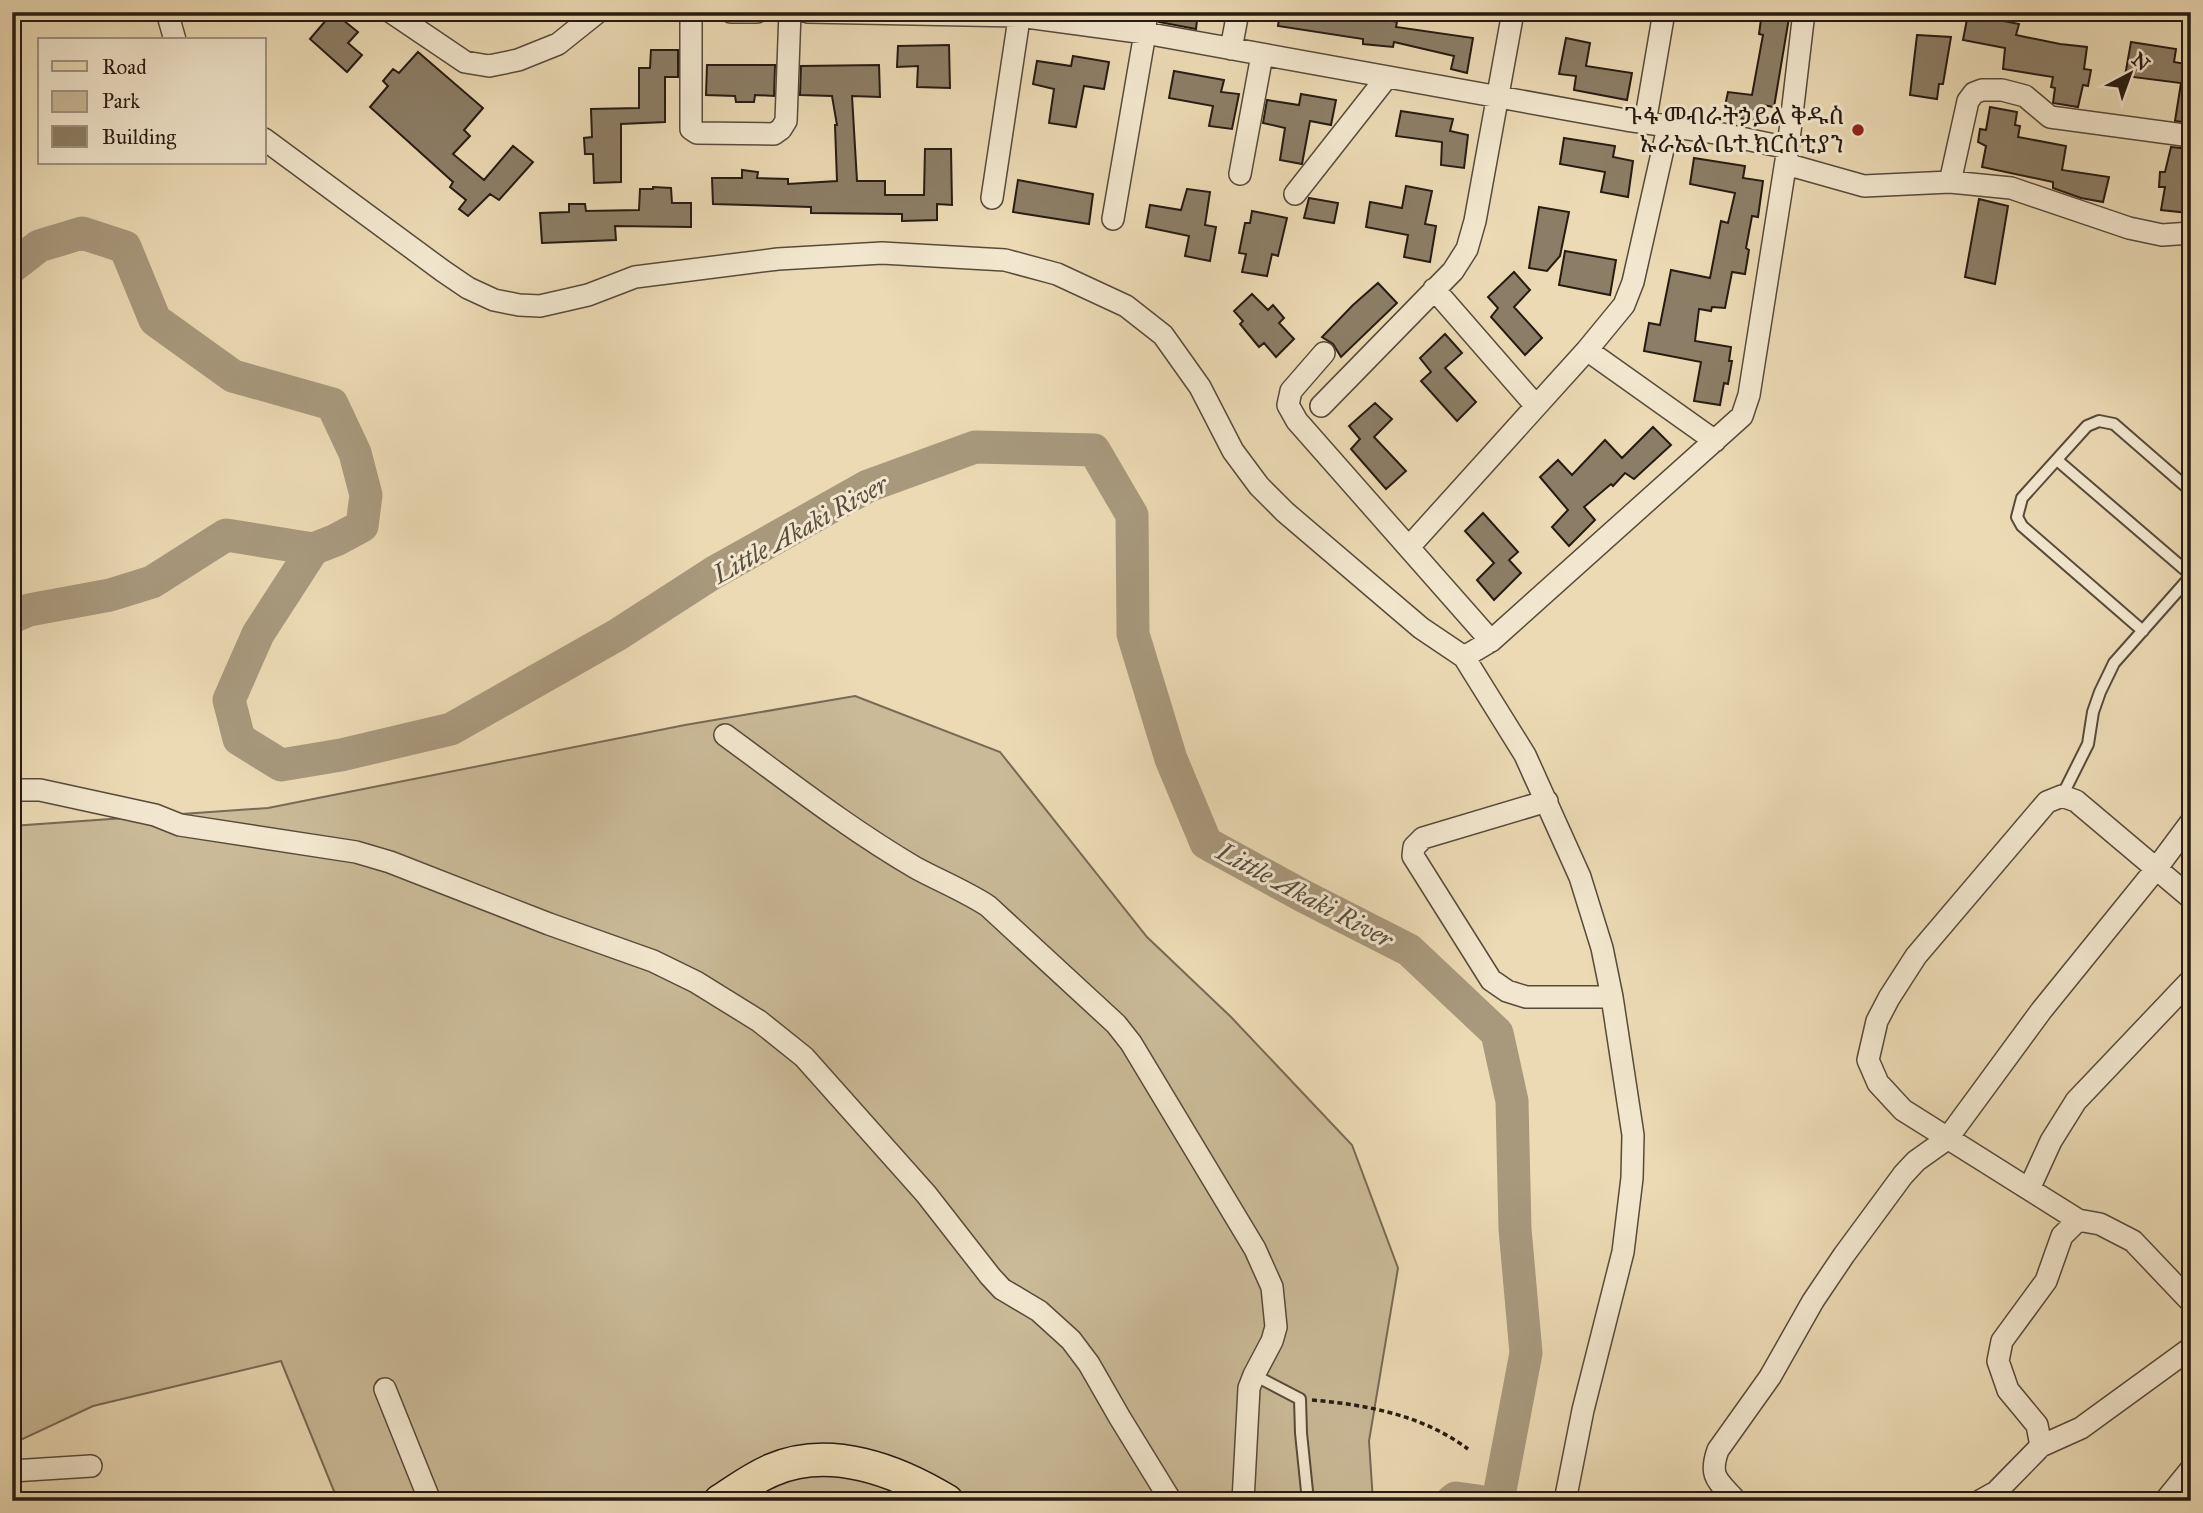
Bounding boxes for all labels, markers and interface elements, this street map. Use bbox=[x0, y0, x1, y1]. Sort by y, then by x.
legend bbox=[38, 38, 266, 164]
north arrow bbox=[2094, 38, 2164, 108]
text: N bbox=[2127, 48, 2154, 76]
text: Road bbox=[102, 54, 147, 80]
text: Park bbox=[102, 88, 140, 114]
place label: ጉፋ መብራትኃይል ቅዱስ ኡራኤል ቤተ ክርስቲያን bbox=[1625, 101, 1844, 159]
marker: ጉፋ መብራትኃይል ቅዱስ ኡራኤል ቤተ ክርስቲያን bbox=[1850, 122, 1866, 138]
text: Building bbox=[102, 124, 176, 150]
water label: Little Akaki River bbox=[706, 467, 894, 591]
water label: Little Akaki River bbox=[1210, 835, 1400, 955]

